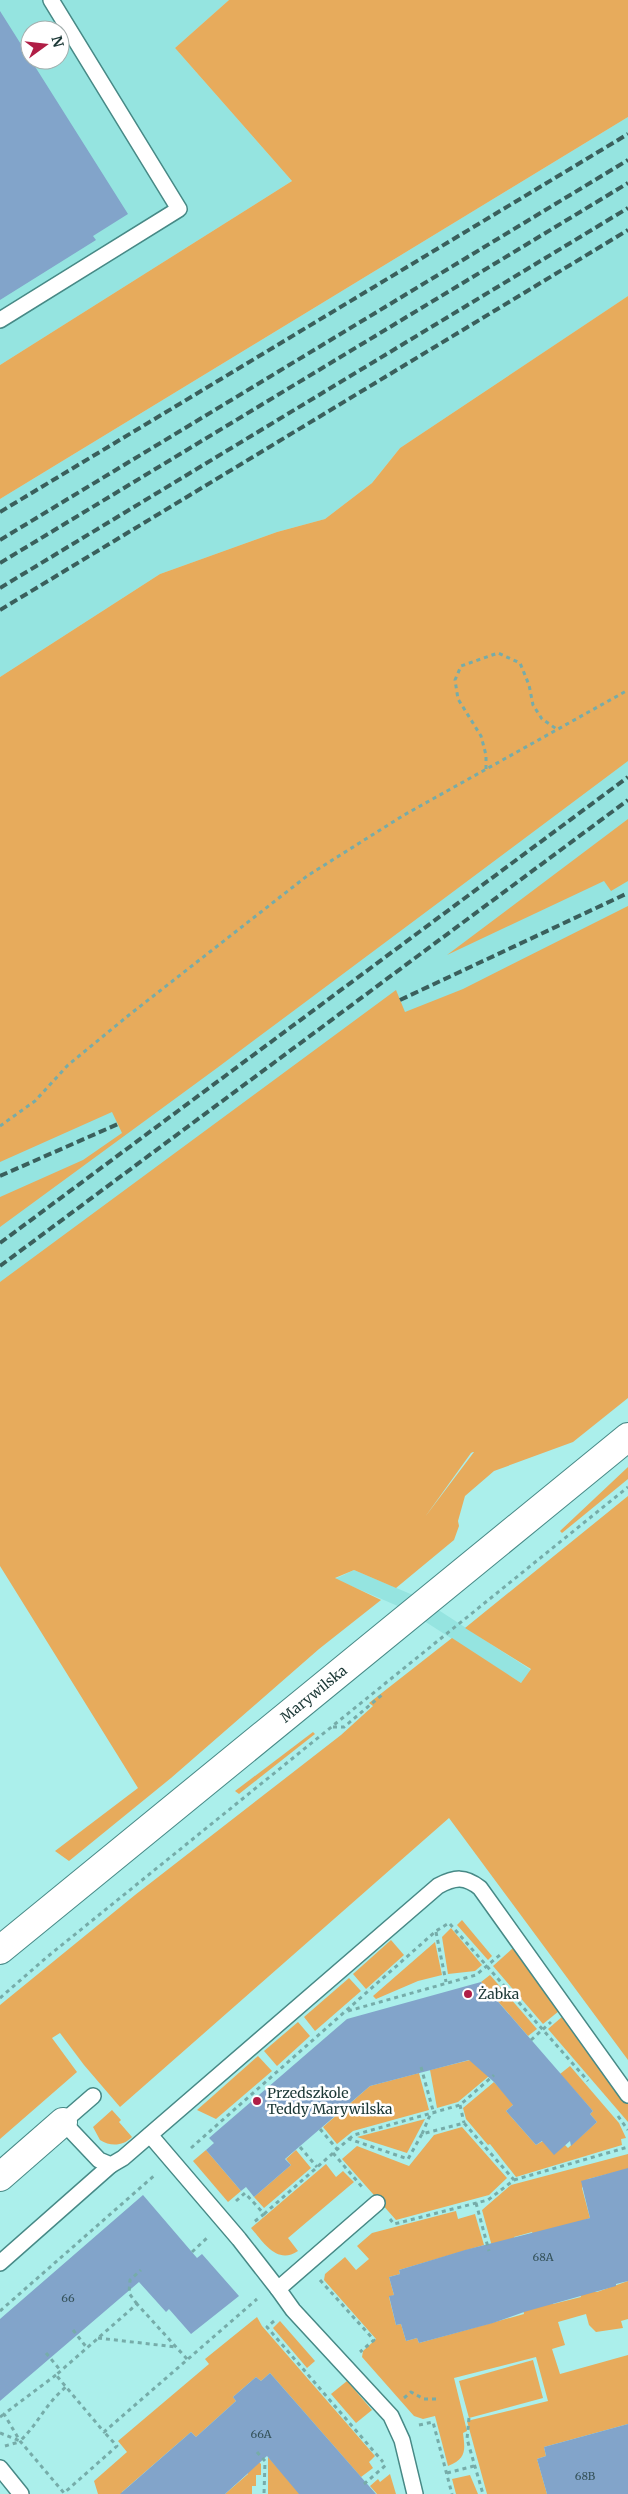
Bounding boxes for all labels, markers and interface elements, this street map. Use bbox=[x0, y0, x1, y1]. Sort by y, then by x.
north arrow bbox=[20, 20, 70, 70]
text: N bbox=[47, 34, 68, 49]
street label: Marywilska bbox=[277, 1661, 351, 1726]
place label: Żabka bbox=[478, 1985, 520, 2003]
marker: Żabka bbox=[462, 1988, 474, 2000]
place label: Przedszkole Teddy Marywilska bbox=[267, 2084, 393, 2118]
marker: Przedszkole Teddy Marywilska bbox=[251, 2095, 263, 2107]
house number: 68A bbox=[533, 2250, 554, 2264]
house number: 66 bbox=[61, 2291, 75, 2305]
house number: 66A bbox=[251, 2427, 272, 2441]
house number: 68B bbox=[575, 2469, 596, 2483]

